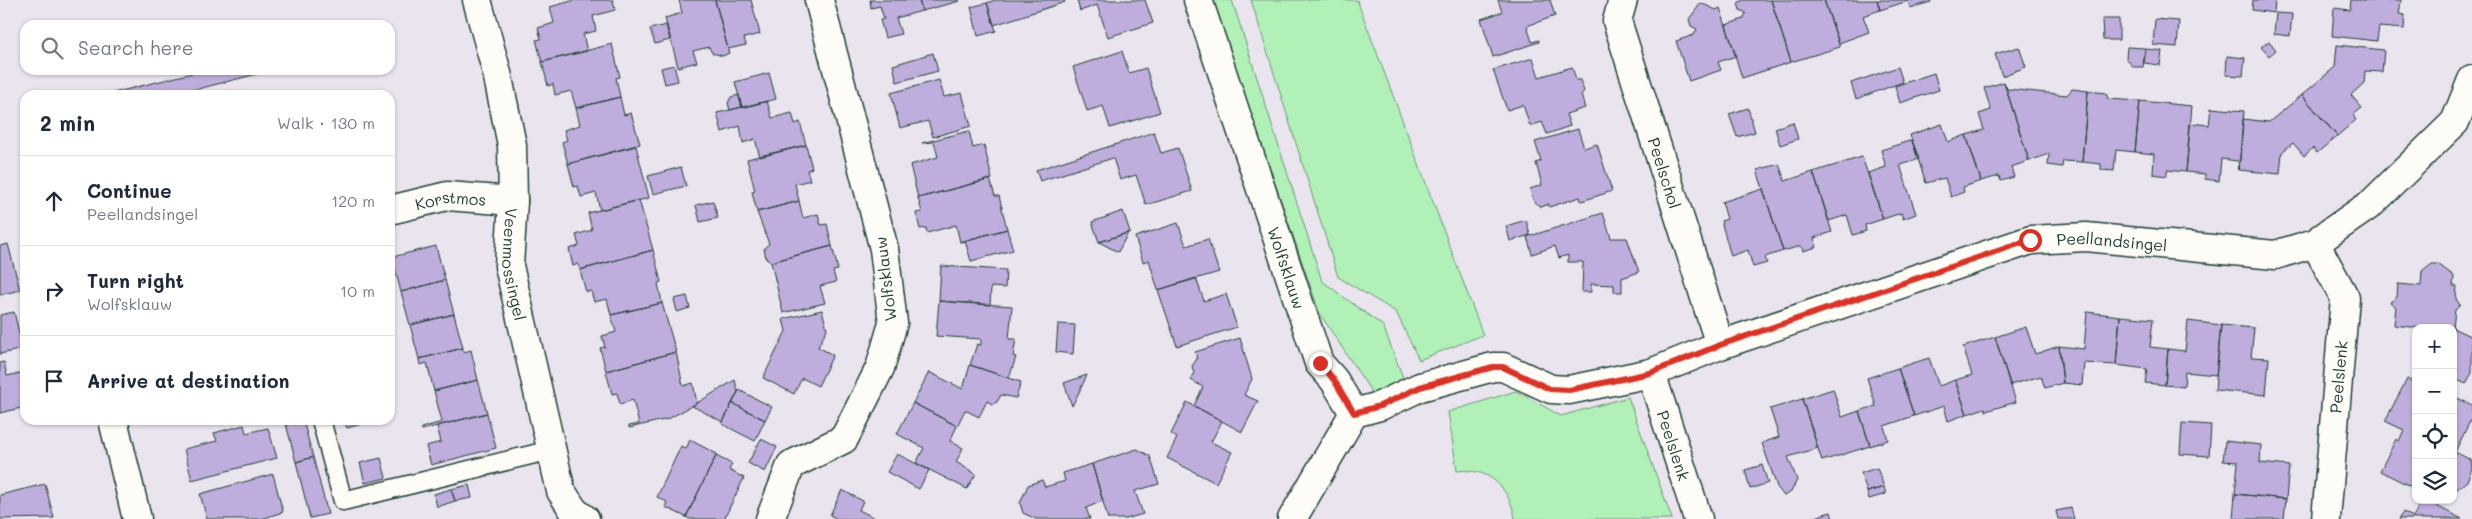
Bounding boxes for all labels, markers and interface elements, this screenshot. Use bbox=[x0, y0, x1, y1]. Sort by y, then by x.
search box bbox=[20, 20, 395, 75]
icon: search bbox=[38, 34, 66, 62]
text: Search here bbox=[78, 35, 194, 60]
text: 2 min bbox=[40, 109, 95, 136]
text: Walk · 130 m bbox=[277, 112, 375, 133]
street label: Peelschol bbox=[1644, 135, 1686, 211]
text: Continue bbox=[87, 178, 172, 203]
street label: Korstmos bbox=[413, 185, 487, 214]
icon: ahead bbox=[40, 187, 68, 215]
text: 120 m bbox=[331, 190, 375, 211]
text: Peellandsingel bbox=[87, 203, 198, 224]
street label: Veenmossingel bbox=[498, 207, 532, 322]
street label: Wolfsklauw bbox=[1264, 224, 1311, 311]
street label: Peellandsingel bbox=[2056, 227, 2168, 255]
route start bbox=[2019, 229, 2042, 252]
street label: Wolfsklauw bbox=[869, 235, 901, 323]
text: Turn right bbox=[87, 268, 184, 293]
icon: right bbox=[40, 277, 68, 305]
text: 10 m bbox=[340, 280, 375, 301]
text: Wolfsklauw bbox=[87, 293, 172, 314]
map controls bbox=[2412, 324, 2457, 504]
button: + bbox=[2412, 324, 2457, 369]
street label: Peelslenk bbox=[2324, 340, 2352, 414]
route end bbox=[1309, 352, 1332, 375]
icon: arrive bbox=[40, 367, 68, 395]
text: Arrive at destination bbox=[87, 368, 290, 393]
button: − bbox=[2412, 369, 2457, 414]
street label: Peelslenk bbox=[1653, 408, 1695, 483]
button: locate bbox=[2412, 414, 2457, 459]
button: layers bbox=[2412, 459, 2457, 504]

